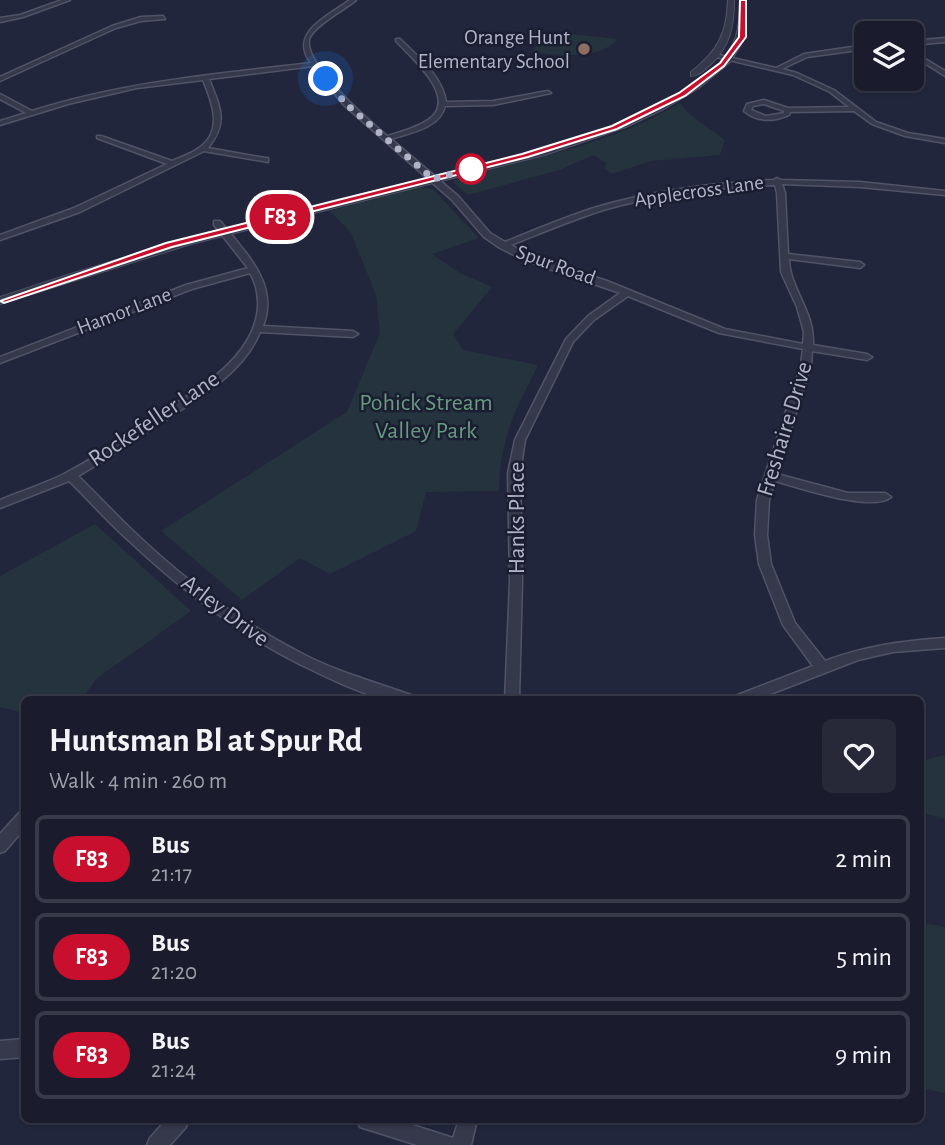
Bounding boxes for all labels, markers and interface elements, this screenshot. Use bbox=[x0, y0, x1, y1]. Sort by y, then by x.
map controls bbox=[854, 21, 924, 91]
button: layers bbox=[854, 21, 924, 91]
place label: Orange Hunt Elementary School bbox=[418, 27, 570, 72]
marker: Orange Hunt Elementary School bbox=[576, 41, 592, 57]
your location bbox=[308, 61, 343, 96]
unlabelled marker bbox=[456, 154, 486, 184]
street label: Applecross Lane bbox=[633, 172, 765, 210]
line badge: F83 bbox=[240, 194, 320, 240]
text: F83 bbox=[263, 205, 297, 229]
street label: Spur Road bbox=[513, 241, 599, 289]
street label: Hamor Lane bbox=[74, 283, 174, 339]
street label: Freshaire Drive bbox=[753, 359, 817, 499]
street label: Rockefeller Lane bbox=[84, 367, 224, 471]
park label: Pohick Stream Valley Park bbox=[359, 391, 493, 443]
street label: Hanks Place bbox=[505, 462, 529, 574]
street label: Arley Drive bbox=[177, 571, 273, 651]
button: heart bbox=[822, 719, 896, 793]
text: Huntsman Bl at Spur Rd bbox=[49, 725, 362, 758]
text: Walk · 4 min · 260 m bbox=[49, 770, 227, 793]
text: Bus bbox=[151, 832, 190, 858]
text: 2 min bbox=[835, 846, 892, 872]
text: F83 bbox=[75, 847, 108, 871]
text: 21:17 bbox=[151, 863, 192, 886]
text: Bus bbox=[151, 930, 190, 956]
text: 5 min bbox=[836, 944, 892, 970]
text: F83 bbox=[75, 945, 108, 969]
text: 21:20 bbox=[151, 961, 197, 984]
text: Bus bbox=[151, 1028, 190, 1054]
text: 9 min bbox=[835, 1042, 892, 1068]
text: F83 bbox=[75, 1043, 108, 1067]
text: 21:24 bbox=[151, 1059, 196, 1082]

